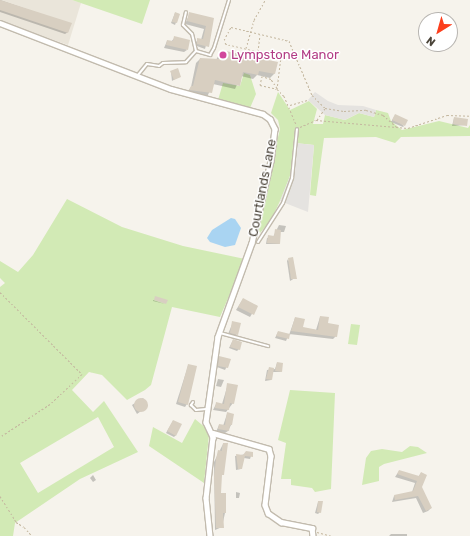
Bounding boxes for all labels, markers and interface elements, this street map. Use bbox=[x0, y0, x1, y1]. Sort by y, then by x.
north arrow bbox=[418, 12, 458, 52]
text: N bbox=[424, 34, 438, 49]
place label: Lympstone Manor bbox=[231, 47, 339, 63]
marker: Lympstone Manor bbox=[218, 50, 228, 60]
street label: Courtlands Lane bbox=[246, 138, 280, 238]

